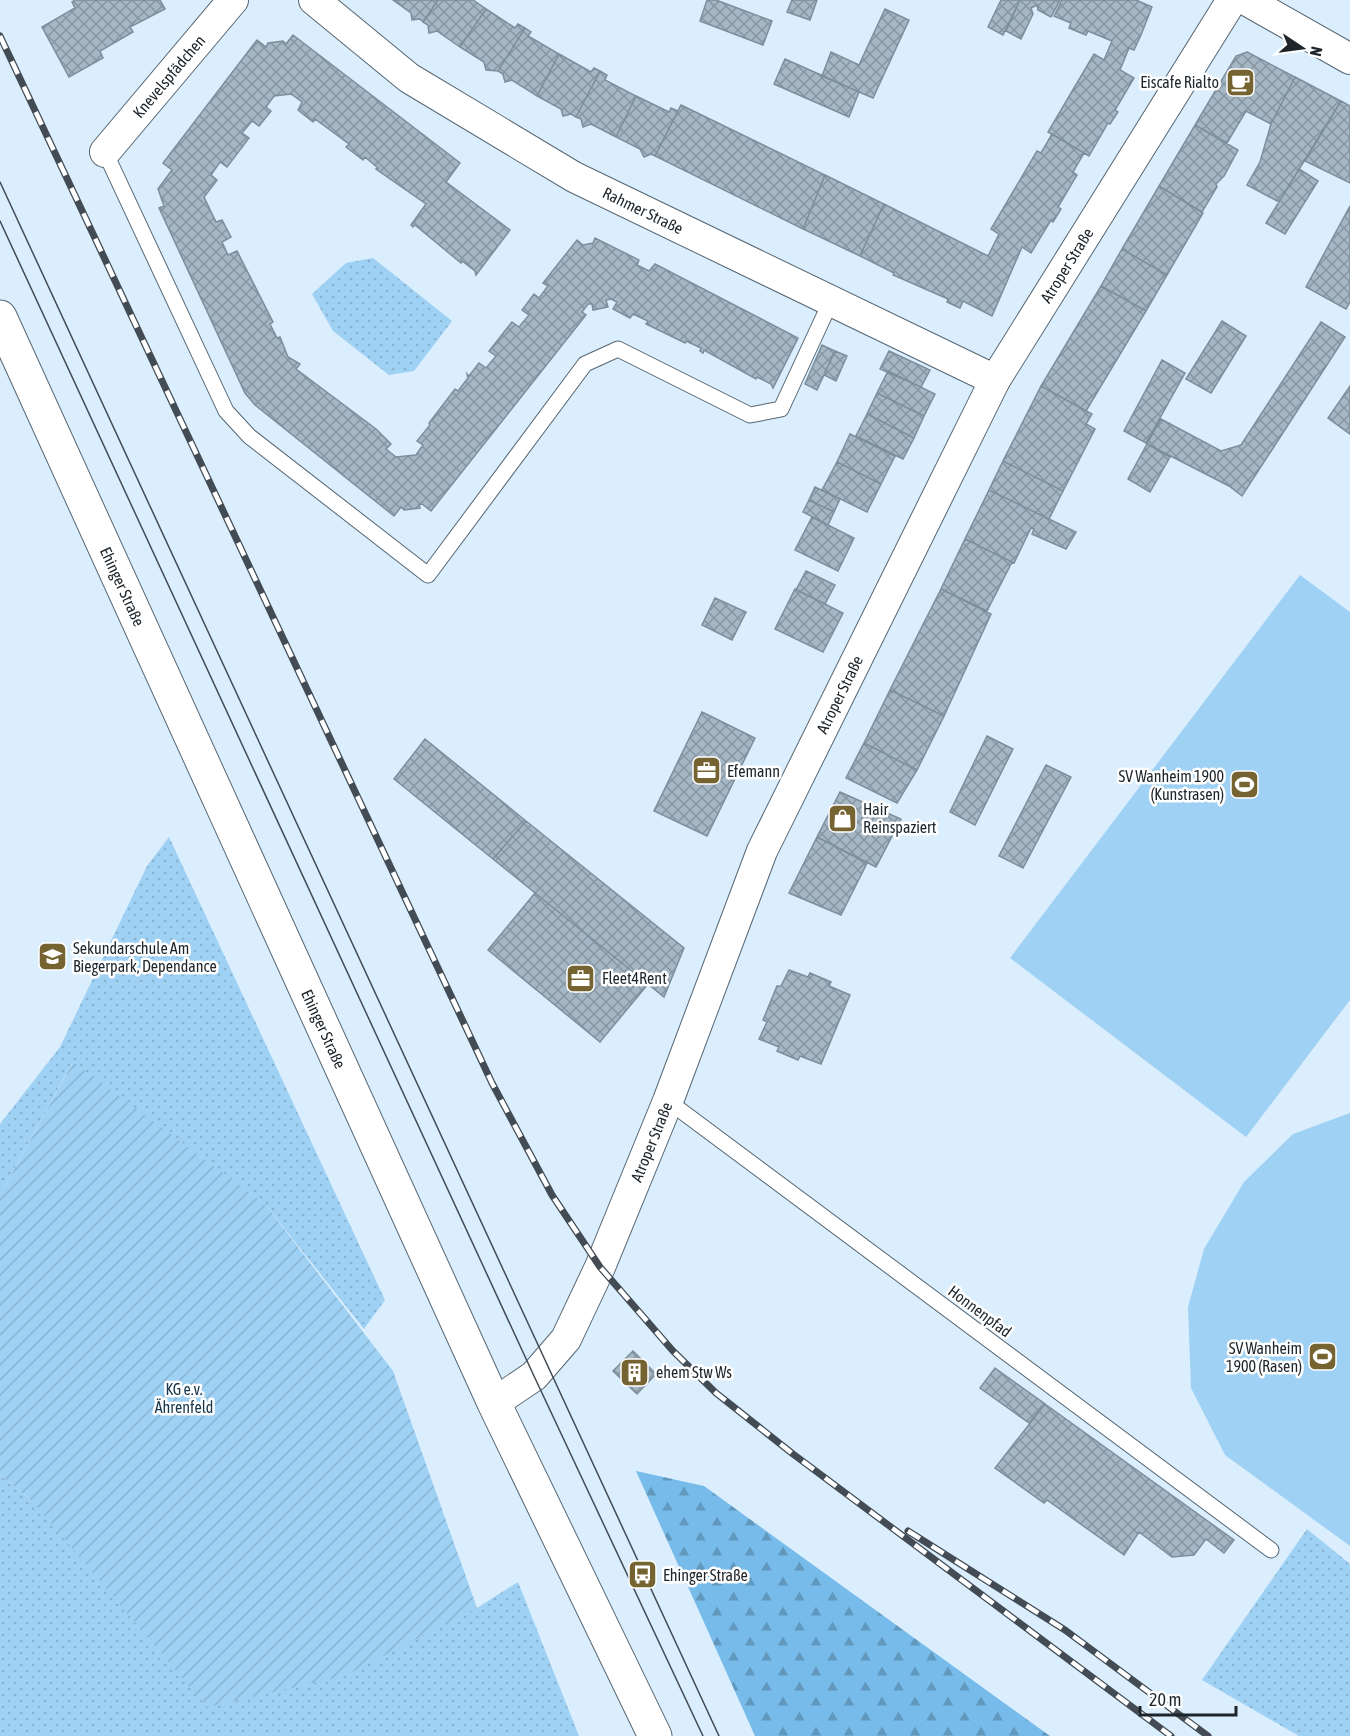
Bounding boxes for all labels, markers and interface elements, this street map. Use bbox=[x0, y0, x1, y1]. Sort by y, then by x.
north arrow bbox=[1272, 18, 1332, 78]
street label: Knevelspfädchen bbox=[129, 31, 209, 121]
text: N bbox=[1307, 45, 1326, 58]
cafe icon: Eiscafe Rialto bbox=[1224, 66, 1256, 98]
place label: Eiscafe Rialto bbox=[1140, 73, 1219, 91]
street label: Rahmer Straße bbox=[600, 183, 686, 237]
street label: Atroper Straße bbox=[1037, 225, 1097, 306]
street label: Ehinger Straße bbox=[97, 544, 148, 629]
street label: Atroper Straße bbox=[813, 653, 866, 736]
office icon: Efemann bbox=[690, 755, 722, 787]
place label: Efemann bbox=[727, 762, 780, 780]
place label: SV Wanheim 1900 (Kunstrasen) bbox=[1118, 767, 1224, 804]
sports icon: SV Wanheim 1900 (Kunstrasen) bbox=[1229, 769, 1261, 801]
place label: Hair Reinspaziert bbox=[863, 800, 937, 837]
shop icon: Hair Reinspaziert bbox=[826, 802, 858, 834]
place label: Sekundarschule Am Biegerpark, Dependance bbox=[73, 939, 217, 976]
school or university icon: Sekundarschule Am Biegerpark, Dependance bbox=[36, 941, 68, 973]
office icon: Fleet4Rent bbox=[565, 962, 597, 994]
place label: Fleet4Rent bbox=[602, 969, 667, 987]
street label: Ehinger Straße bbox=[298, 986, 350, 1071]
street label: Atroper Straße bbox=[627, 1099, 676, 1184]
street label: Honnenpfad bbox=[944, 1281, 1015, 1341]
place label: SV Wanheim 1900 (Rasen) bbox=[1226, 1339, 1302, 1376]
sports icon: SV Wanheim 1900 (Rasen) bbox=[1307, 1341, 1339, 1373]
building icon: ehem Stw Ws bbox=[619, 1356, 651, 1388]
place label: ehem Stw Ws bbox=[656, 1363, 732, 1381]
park label: KG e.v. Ährenfeld bbox=[155, 1380, 213, 1416]
bus stop icon: Ehinger Straße bbox=[626, 1559, 658, 1591]
place label: Ehinger Straße bbox=[663, 1566, 748, 1585]
scale bar bbox=[1140, 1679, 1236, 1717]
text: 20 m bbox=[1149, 1689, 1181, 1710]

